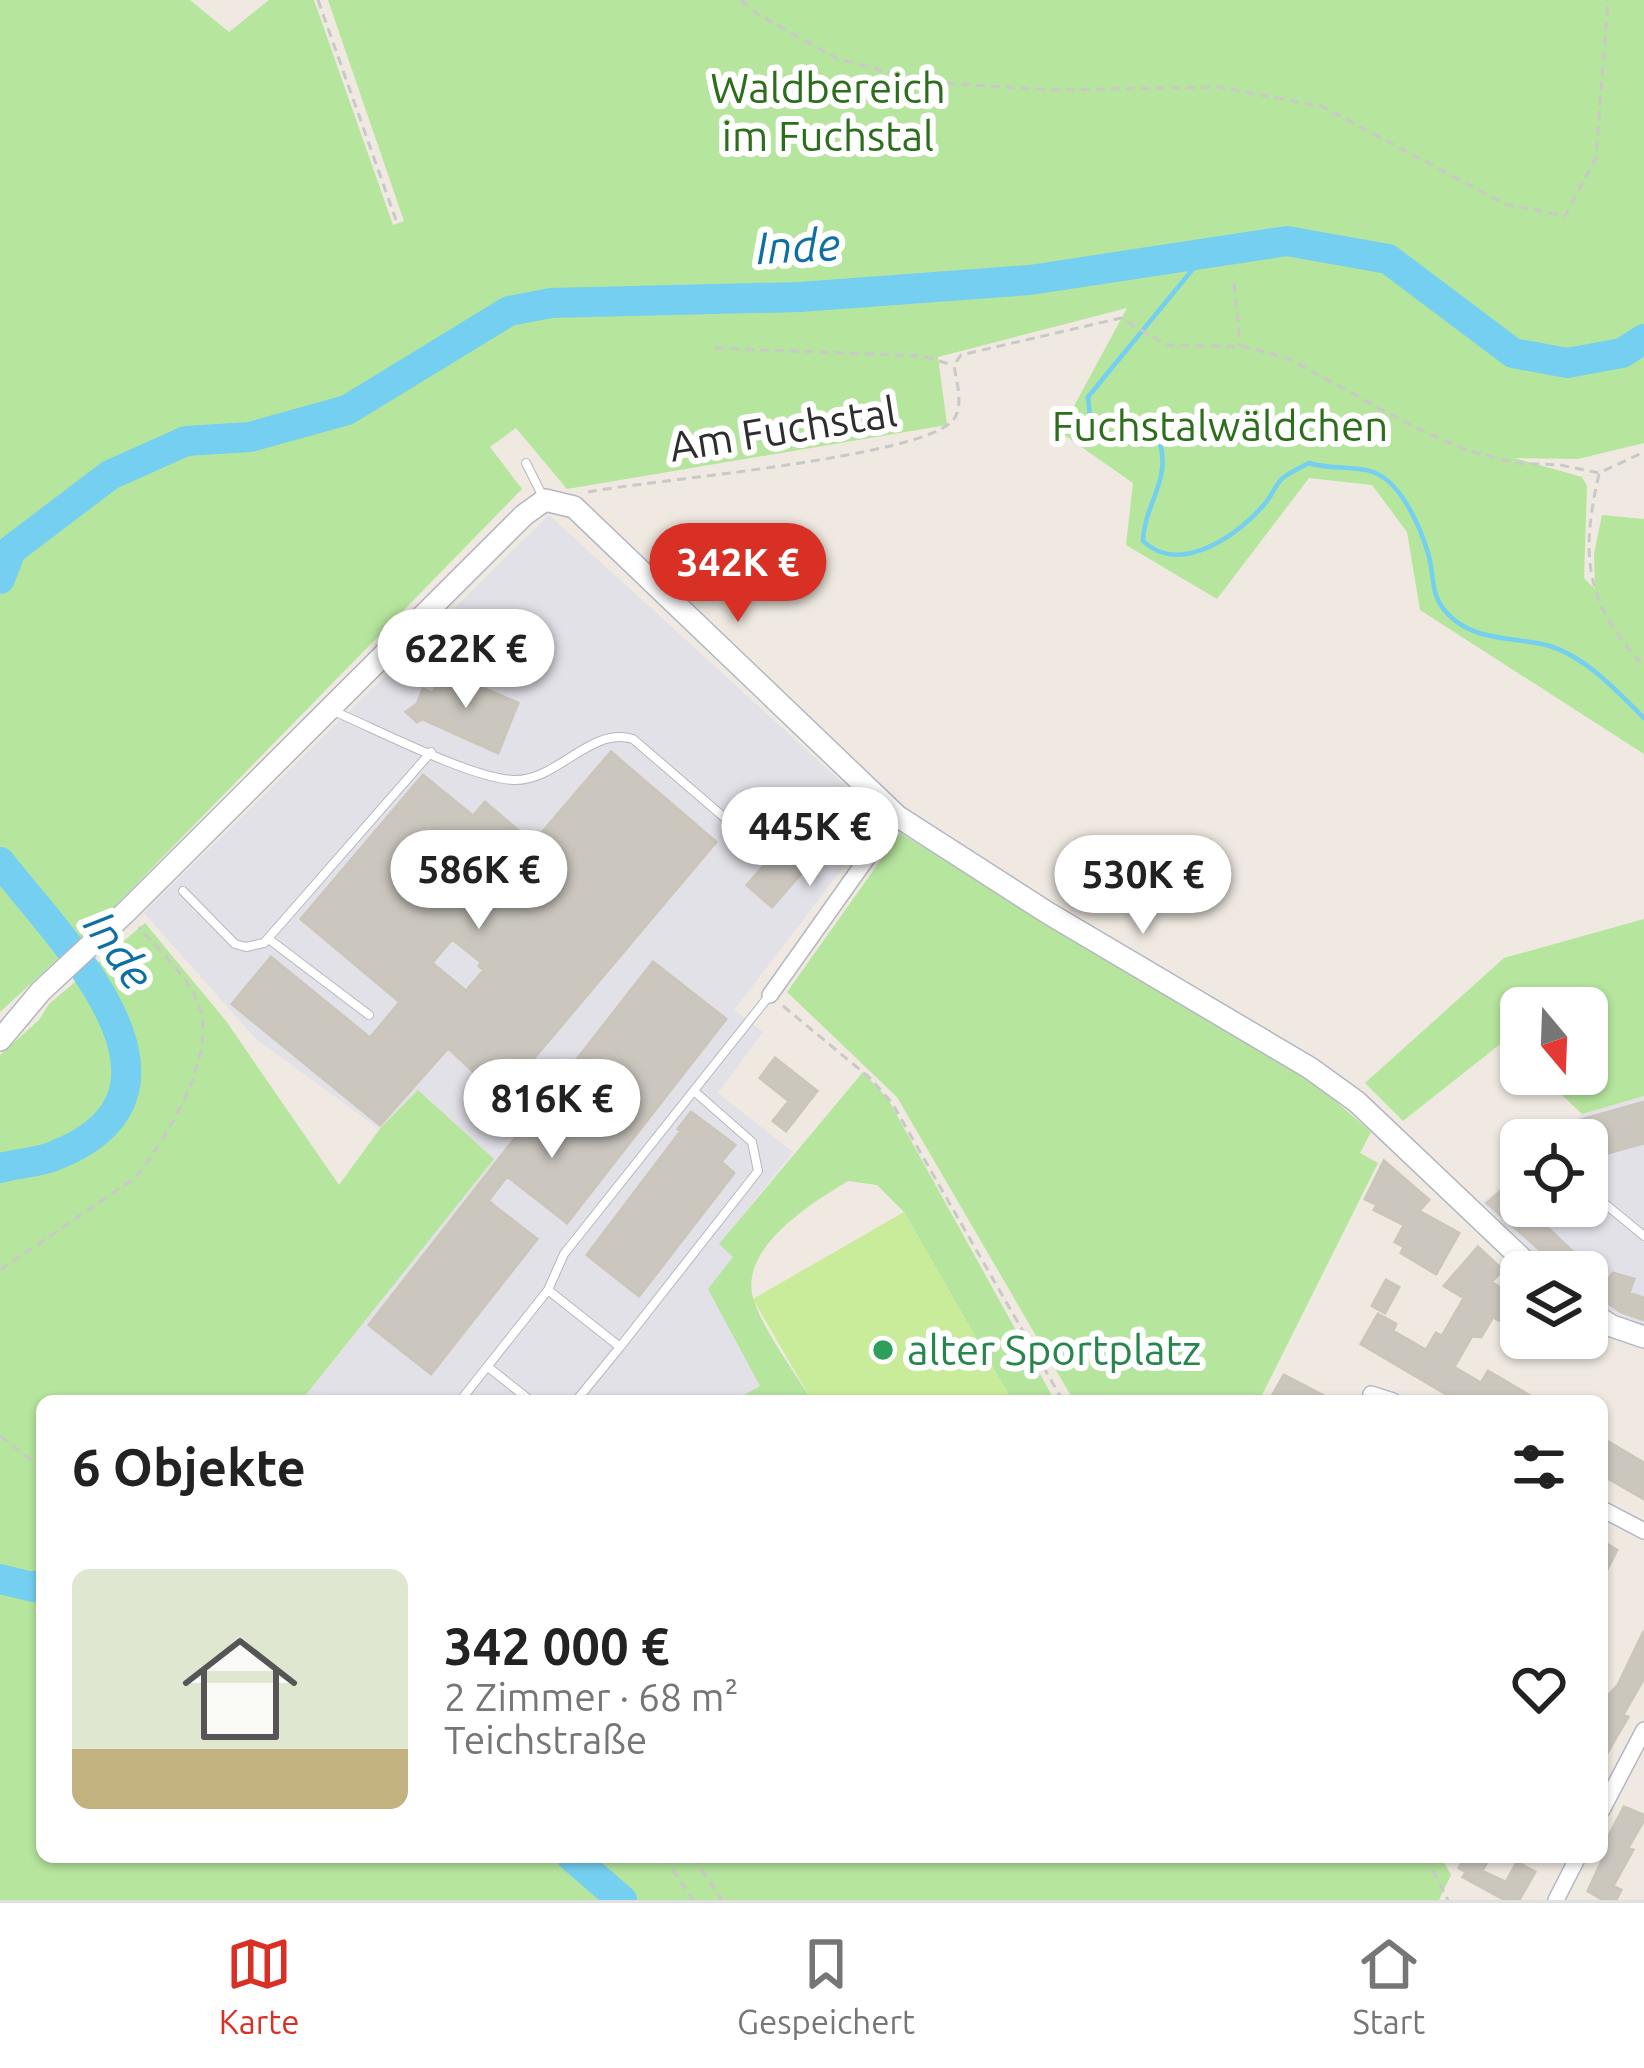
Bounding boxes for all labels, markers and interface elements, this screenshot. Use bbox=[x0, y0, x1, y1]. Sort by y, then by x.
park label: Waldbereich im Fuchstal bbox=[710, 64, 946, 159]
water label: Inde bbox=[755, 218, 841, 273]
street label: Am Fuchstal bbox=[666, 387, 900, 470]
park label: Fuchstalwäldchen bbox=[1052, 402, 1388, 449]
pin: 342K € bbox=[640, 523, 836, 625]
text: 342K € bbox=[676, 540, 800, 583]
pin: 622K € bbox=[368, 609, 564, 711]
text: 622K € bbox=[404, 626, 528, 669]
pin: 445K € bbox=[712, 787, 908, 889]
text: 445K € bbox=[748, 804, 872, 847]
pin: 586K € bbox=[381, 830, 577, 932]
pin: 530K € bbox=[1045, 835, 1241, 937]
text: 586K € bbox=[417, 847, 541, 890]
text: 530K € bbox=[1081, 852, 1205, 895]
water label: Inde bbox=[74, 901, 164, 999]
north arrow bbox=[1500, 987, 1608, 1095]
map controls bbox=[1500, 987, 1608, 1359]
pin: 816K € bbox=[454, 1059, 650, 1161]
text: 816K € bbox=[490, 1076, 614, 1119]
button: locate bbox=[1500, 1119, 1608, 1227]
button: layers bbox=[1500, 1251, 1608, 1359]
place label: alter Sportplatz bbox=[907, 1326, 1201, 1373]
marker: alter Sportplatz bbox=[870, 1337, 896, 1363]
icon: filters bbox=[1506, 1434, 1572, 1500]
text: 6 Objekte bbox=[72, 1438, 306, 1496]
icon: home bbox=[168, 1617, 312, 1761]
text: 342 000 € bbox=[444, 1617, 670, 1675]
icon: heart bbox=[1506, 1656, 1572, 1722]
text: 2 Zimmer · 68 m² bbox=[444, 1675, 739, 1718]
text: Teichstraße bbox=[444, 1718, 647, 1761]
tab: Karte bbox=[219, 1931, 299, 2040]
tab: Gespeichert bbox=[737, 1931, 915, 2040]
tab: Start bbox=[1353, 1931, 1425, 2040]

